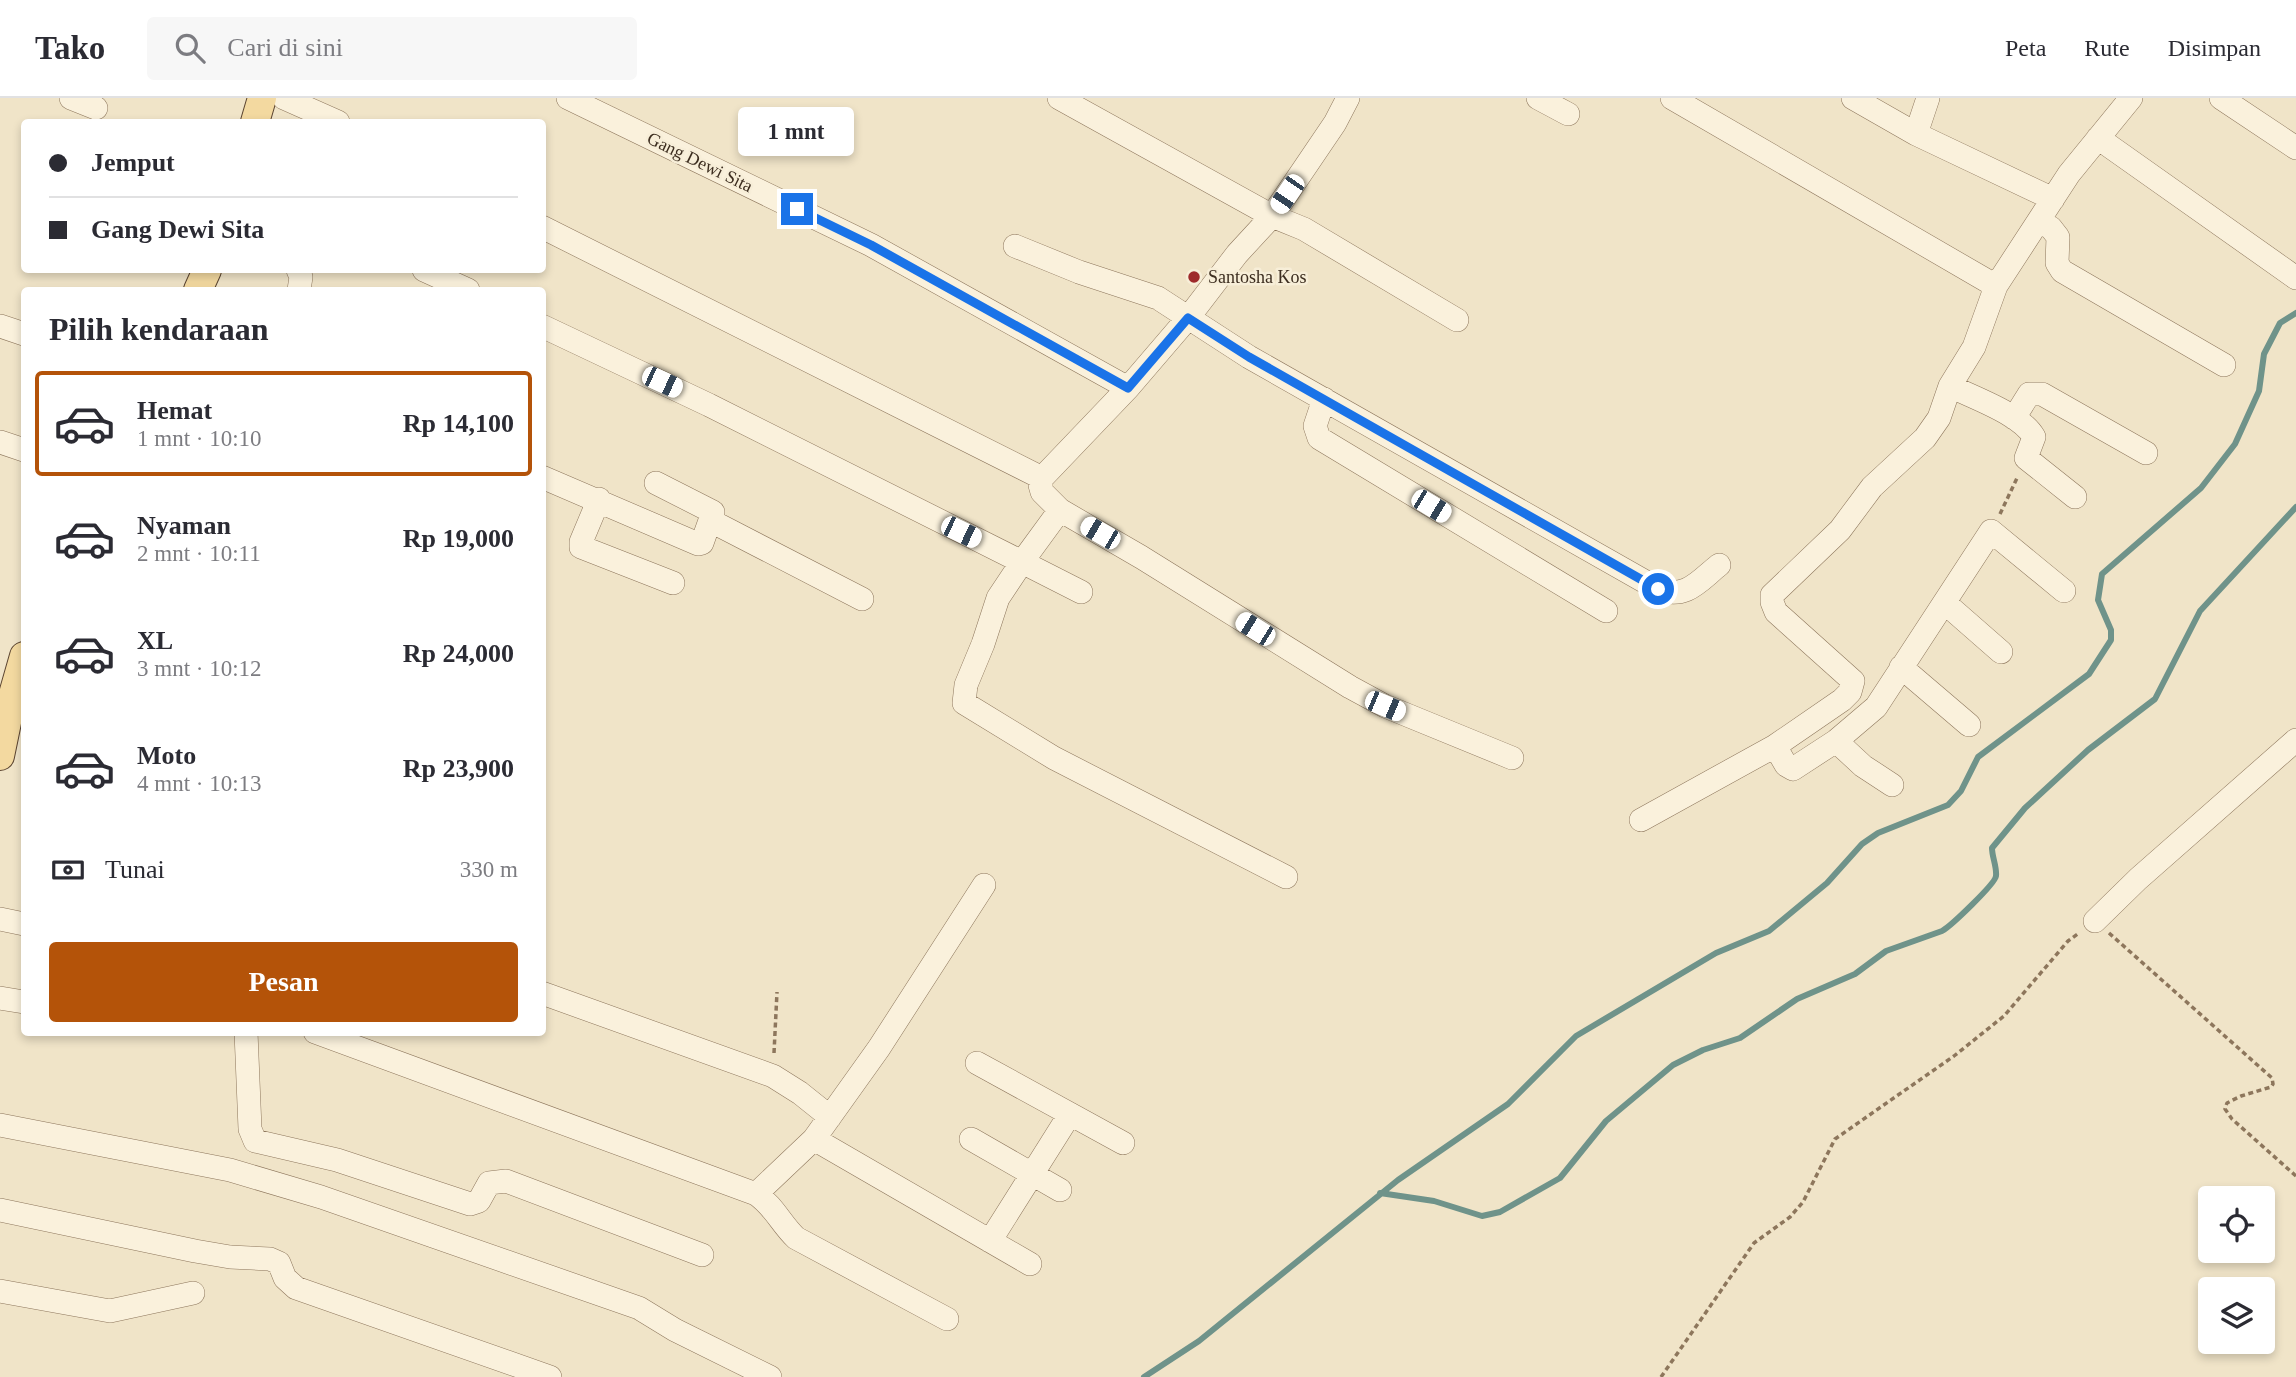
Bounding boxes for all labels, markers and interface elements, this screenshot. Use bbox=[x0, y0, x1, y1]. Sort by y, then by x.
search box bbox=[147, 17, 637, 80]
icon: search bbox=[171, 29, 209, 67]
text: Tako bbox=[35, 30, 105, 66]
text: Cari di sini bbox=[227, 33, 343, 62]
text: Peta bbox=[2005, 35, 2046, 61]
text: Rute bbox=[2084, 35, 2130, 61]
text: Disimpan bbox=[2168, 35, 2261, 61]
callout: 1 mnt bbox=[739, 108, 855, 156]
text: 1 mnt bbox=[768, 119, 824, 144]
street label: Gang Dewi Sita bbox=[644, 128, 756, 196]
text: Jemput bbox=[91, 148, 175, 177]
car bbox=[1267, 171, 1308, 217]
route end bbox=[781, 193, 813, 225]
text: Gang Dewi Sita bbox=[91, 215, 264, 244]
place label: Santosha Kos bbox=[1208, 267, 1307, 287]
marker: Santosha Kos bbox=[1186, 269, 1202, 285]
text: Pilih kendaraan bbox=[49, 311, 269, 347]
car bbox=[639, 364, 686, 400]
icon: car bbox=[53, 392, 116, 455]
text: Hemat bbox=[137, 396, 212, 425]
text: Rp 14,100 bbox=[403, 409, 514, 438]
text: 1 mnt · 10:10 bbox=[137, 426, 262, 451]
car bbox=[1408, 486, 1455, 526]
icon: car bbox=[53, 507, 116, 570]
text: Nyaman bbox=[137, 511, 231, 540]
car bbox=[938, 513, 985, 551]
car bbox=[1077, 513, 1124, 553]
text: Rp 19,000 bbox=[403, 524, 514, 553]
text: 2 mnt · 10:11 bbox=[137, 541, 261, 566]
route start bbox=[1642, 573, 1674, 605]
car bbox=[1232, 609, 1279, 649]
icon: car bbox=[53, 622, 116, 685]
text: XL bbox=[137, 626, 173, 655]
text: Rp 24,000 bbox=[403, 639, 514, 668]
text: 3 mnt · 10:12 bbox=[137, 656, 262, 681]
car bbox=[1362, 688, 1409, 724]
icon: car bbox=[53, 737, 116, 800]
text: Moto bbox=[137, 741, 196, 770]
text: Rp 23,900 bbox=[403, 754, 514, 783]
text: 4 mnt · 10:13 bbox=[137, 771, 262, 796]
icon: cash bbox=[49, 851, 87, 889]
text: Tunai bbox=[105, 855, 165, 884]
text: 330 m bbox=[460, 857, 518, 882]
button: Pesan bbox=[49, 942, 518, 1022]
map controls bbox=[2198, 1186, 2275, 1354]
button: locate bbox=[2198, 1186, 2275, 1263]
button: layers bbox=[2198, 1277, 2275, 1354]

